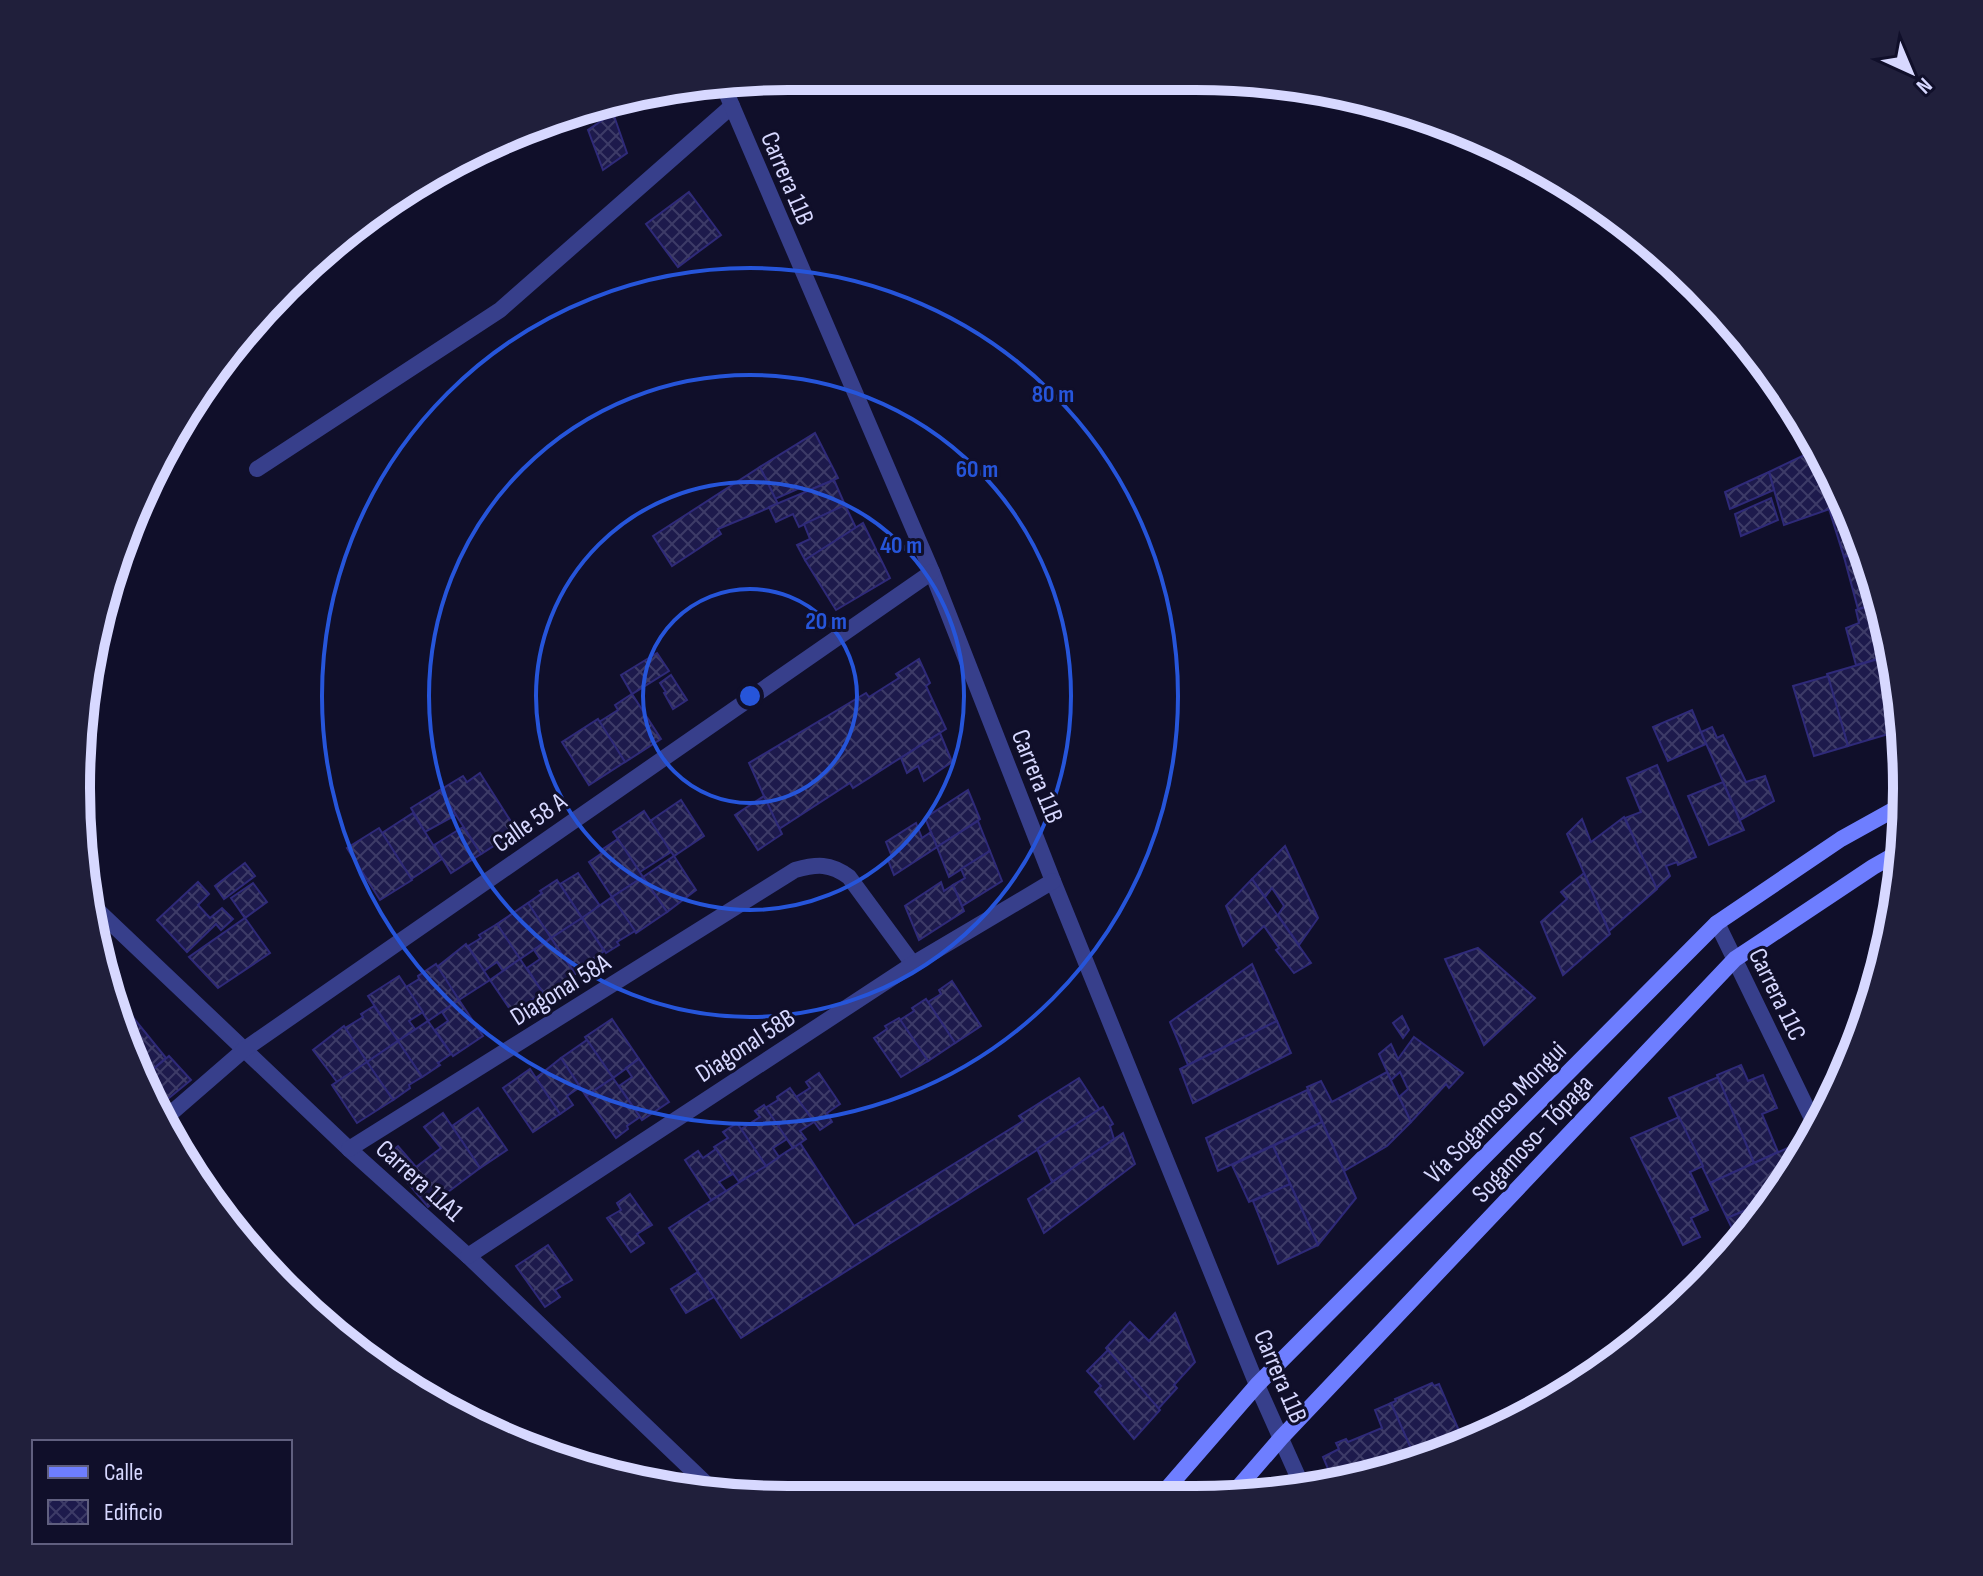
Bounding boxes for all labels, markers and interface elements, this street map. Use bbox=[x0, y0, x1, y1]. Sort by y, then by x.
north arrow bbox=[1871, 32, 1951, 112]
text: N bbox=[1910, 72, 1937, 99]
street label: Carrera 11B bbox=[753, 127, 820, 230]
text: 80 m bbox=[1032, 380, 1074, 409]
text: 60 m bbox=[956, 455, 998, 484]
text: 40 m bbox=[880, 531, 922, 560]
text: 20 m bbox=[805, 607, 847, 636]
centre of rings bbox=[736, 682, 764, 710]
street label: Carrera 11B bbox=[1004, 725, 1069, 828]
street label: Calle 58 A bbox=[487, 786, 574, 860]
street label: Carrera 11C bbox=[1741, 943, 1812, 1046]
street label: Diagonal 58A bbox=[505, 947, 617, 1033]
street label: Diagonal 58B bbox=[690, 1003, 801, 1090]
street label: Vía Sogamoso Mongui bbox=[1419, 1036, 1573, 1190]
street label: Sogamoso- Tópaga bbox=[1466, 1069, 1600, 1209]
street label: Carrera 11A1 bbox=[369, 1134, 469, 1228]
street label: Carrera 11B bbox=[1246, 1325, 1313, 1428]
legend bbox=[32, 1440, 292, 1544]
text: Calle bbox=[104, 1458, 143, 1487]
text: Edificio bbox=[104, 1498, 163, 1527]

